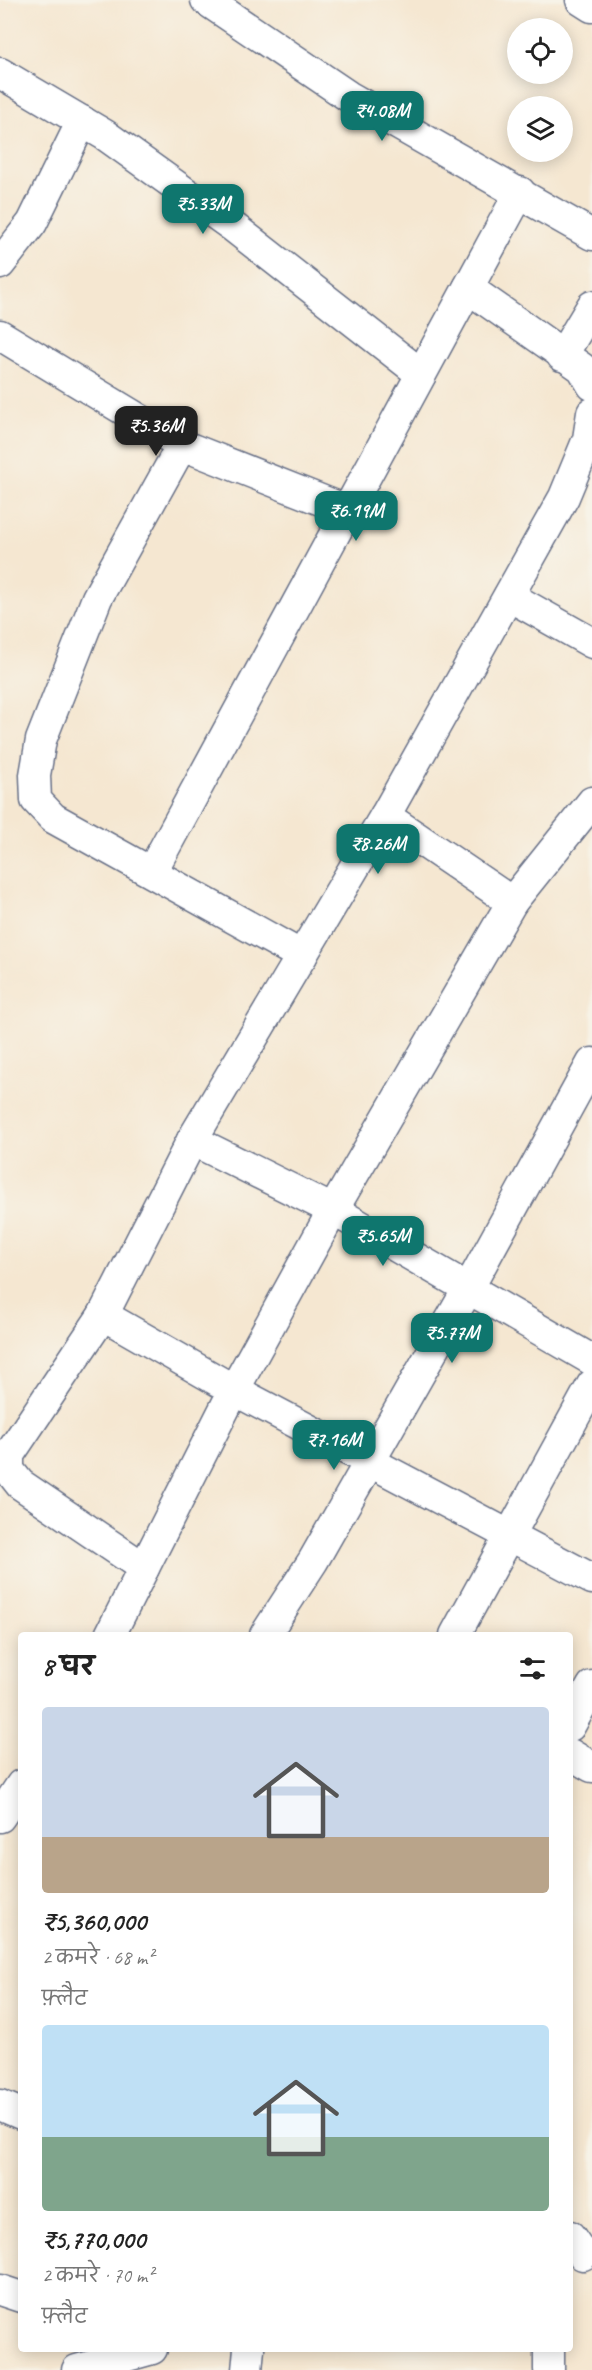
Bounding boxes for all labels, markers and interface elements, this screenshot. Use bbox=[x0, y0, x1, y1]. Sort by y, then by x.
map controls bbox=[507, 18, 573, 162]
button: locate bbox=[507, 18, 573, 84]
pin: ₹4.08M bbox=[333, 91, 431, 142]
button: layers bbox=[507, 96, 573, 162]
text: ₹4.08M bbox=[355, 98, 409, 123]
pin: ₹5.33M bbox=[154, 184, 252, 235]
text: ₹5.33M bbox=[176, 191, 230, 216]
pin: ₹5.36M bbox=[107, 406, 205, 457]
text: ₹5.36M bbox=[129, 413, 183, 438]
pin: ₹6.19M bbox=[307, 491, 405, 542]
text: ₹6.19M bbox=[329, 498, 383, 523]
pin: ₹8.26M bbox=[329, 824, 427, 875]
text: ₹8.26M bbox=[351, 831, 405, 856]
pin: ₹5.65M bbox=[334, 1216, 432, 1267]
text: ₹5.65M bbox=[356, 1223, 410, 1248]
pin: ₹5.77M bbox=[403, 1313, 501, 1364]
text: ₹5.77M bbox=[425, 1320, 479, 1345]
pin: ₹7.16M bbox=[285, 1420, 383, 1471]
text: ₹7.16M bbox=[307, 1427, 361, 1452]
text: 8 घर bbox=[42, 1650, 95, 1683]
icon: filters bbox=[516, 1652, 549, 1685]
icon: home bbox=[242, 1746, 350, 1854]
text: ₹5,360,000 bbox=[42, 1905, 146, 1938]
text: 2 कमरे · 68 m² bbox=[42, 1945, 153, 1970]
text: फ़्लैट bbox=[42, 1986, 88, 2011]
icon: home bbox=[242, 2064, 350, 2172]
text: ₹5,770,000 bbox=[42, 2223, 145, 2256]
text: 2 कमरे · 70 m² bbox=[42, 2263, 153, 2288]
text: फ़्लैट bbox=[42, 2304, 88, 2329]

